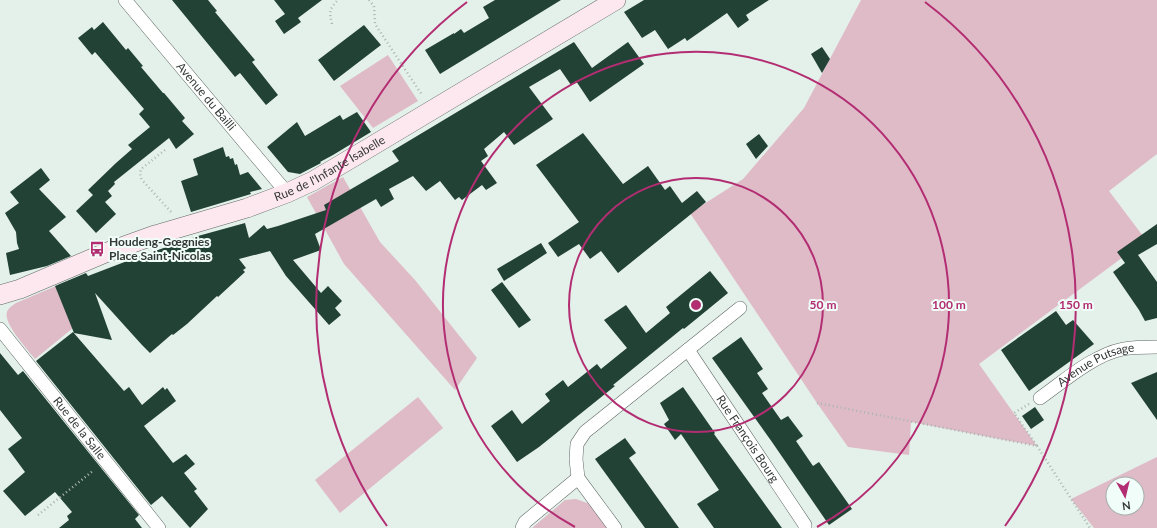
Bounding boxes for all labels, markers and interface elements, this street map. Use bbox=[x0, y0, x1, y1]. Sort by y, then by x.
street label: Avenue du Bailli bbox=[173, 59, 239, 133]
street label: Rue de l'Infante Isabelle bbox=[272, 132, 388, 204]
place label: Houdeng-Gœgnies Place Saint-Nicolas bbox=[109, 234, 211, 263]
bus stop icon: Houdeng-Gœgnies Place Saint-Nicolas bbox=[88, 240, 106, 258]
text: 50 m bbox=[810, 297, 836, 312]
text: 100 m bbox=[932, 297, 966, 312]
text: 150 m bbox=[1059, 297, 1093, 312]
centre of rings bbox=[689, 298, 703, 312]
street label: Avenue Putsage bbox=[1054, 340, 1135, 390]
street label: Rue François Bourg bbox=[713, 392, 782, 485]
street label: Rue de la Salle bbox=[50, 394, 109, 462]
north arrow bbox=[1105, 476, 1145, 516]
text: N bbox=[1121, 499, 1132, 513]

